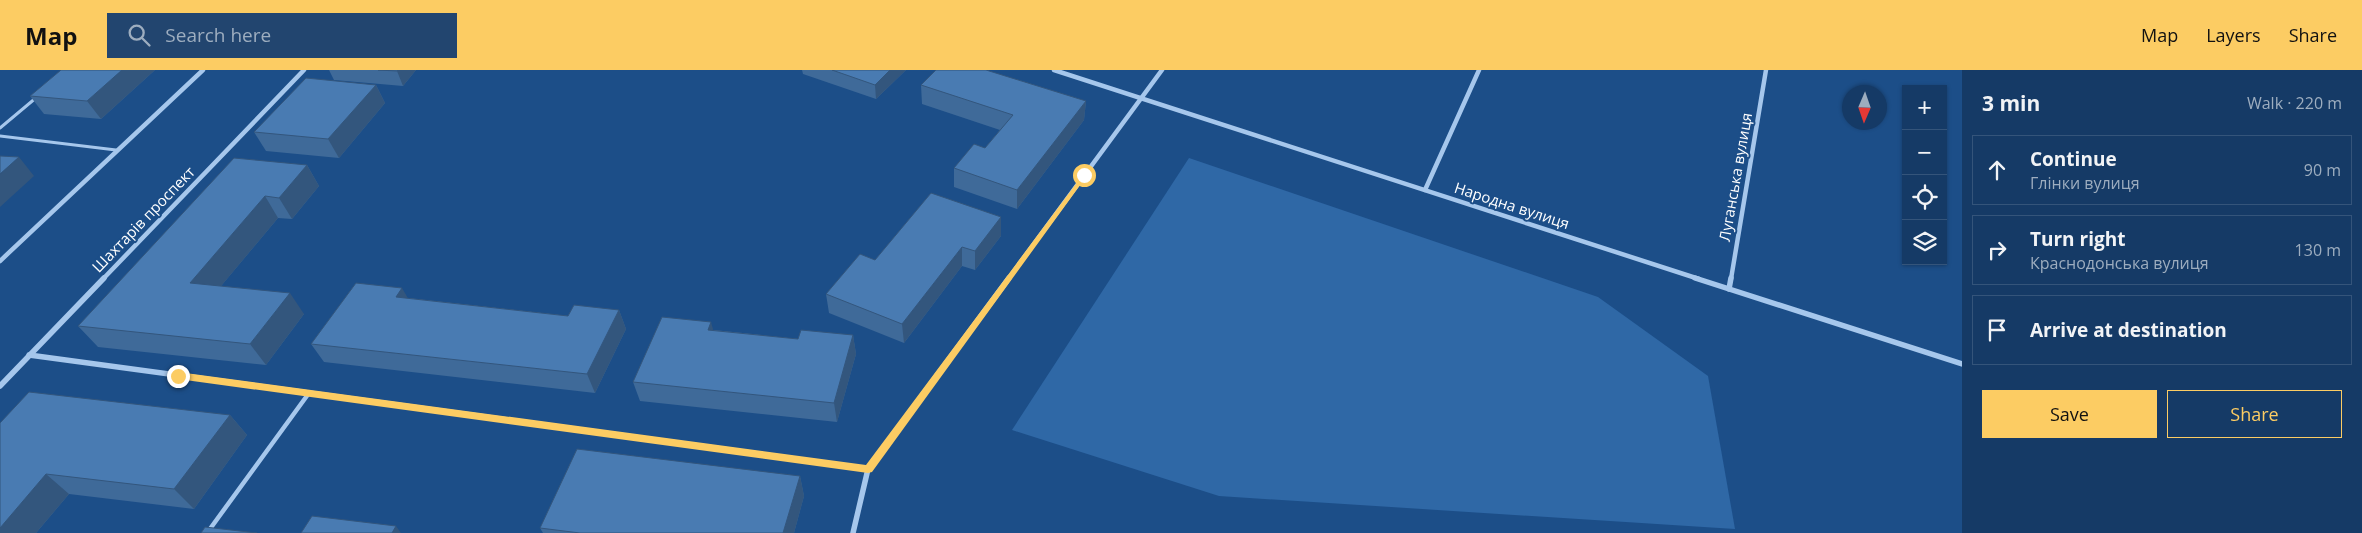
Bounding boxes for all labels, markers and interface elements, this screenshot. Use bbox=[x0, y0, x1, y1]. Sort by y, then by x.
search box bbox=[107, 13, 457, 58]
text: Map bbox=[25, 19, 77, 52]
icon: search bbox=[125, 21, 153, 49]
text: Search here bbox=[165, 22, 271, 48]
text: Map bbox=[2141, 23, 2178, 47]
text: Layers bbox=[2206, 23, 2261, 47]
text: Share bbox=[2289, 23, 2337, 47]
north arrow bbox=[1842, 85, 1887, 130]
map controls bbox=[1902, 85, 1947, 265]
button: + bbox=[1902, 85, 1947, 130]
text: 3 min bbox=[1982, 89, 2040, 117]
text: Walk · 220 m bbox=[2247, 92, 2342, 114]
street label: Луганська вулиця bbox=[1714, 111, 1756, 243]
button: − bbox=[1902, 130, 1947, 175]
text: Continue bbox=[2030, 146, 2117, 172]
icon: ahead bbox=[1983, 156, 2011, 184]
text: 90 m bbox=[2304, 159, 2341, 181]
street label: Шахтарів проспект bbox=[87, 162, 199, 276]
route start bbox=[1073, 164, 1096, 187]
text: Глінки вулиця bbox=[2030, 172, 2140, 194]
button: locate bbox=[1902, 175, 1947, 220]
street label: Народна вулиця bbox=[1452, 177, 1572, 233]
button: layers bbox=[1902, 220, 1947, 265]
text: Turn right bbox=[2030, 226, 2125, 252]
icon: right bbox=[1983, 236, 2011, 264]
text: 130 m bbox=[2295, 239, 2341, 261]
text: Краснодонська вулиця bbox=[2030, 252, 2209, 274]
icon: arrive bbox=[1983, 316, 2011, 344]
text: Arrive at destination bbox=[2030, 317, 2227, 343]
route end bbox=[167, 365, 190, 388]
button: Save bbox=[1982, 390, 2157, 438]
button: Share bbox=[2167, 390, 2342, 438]

